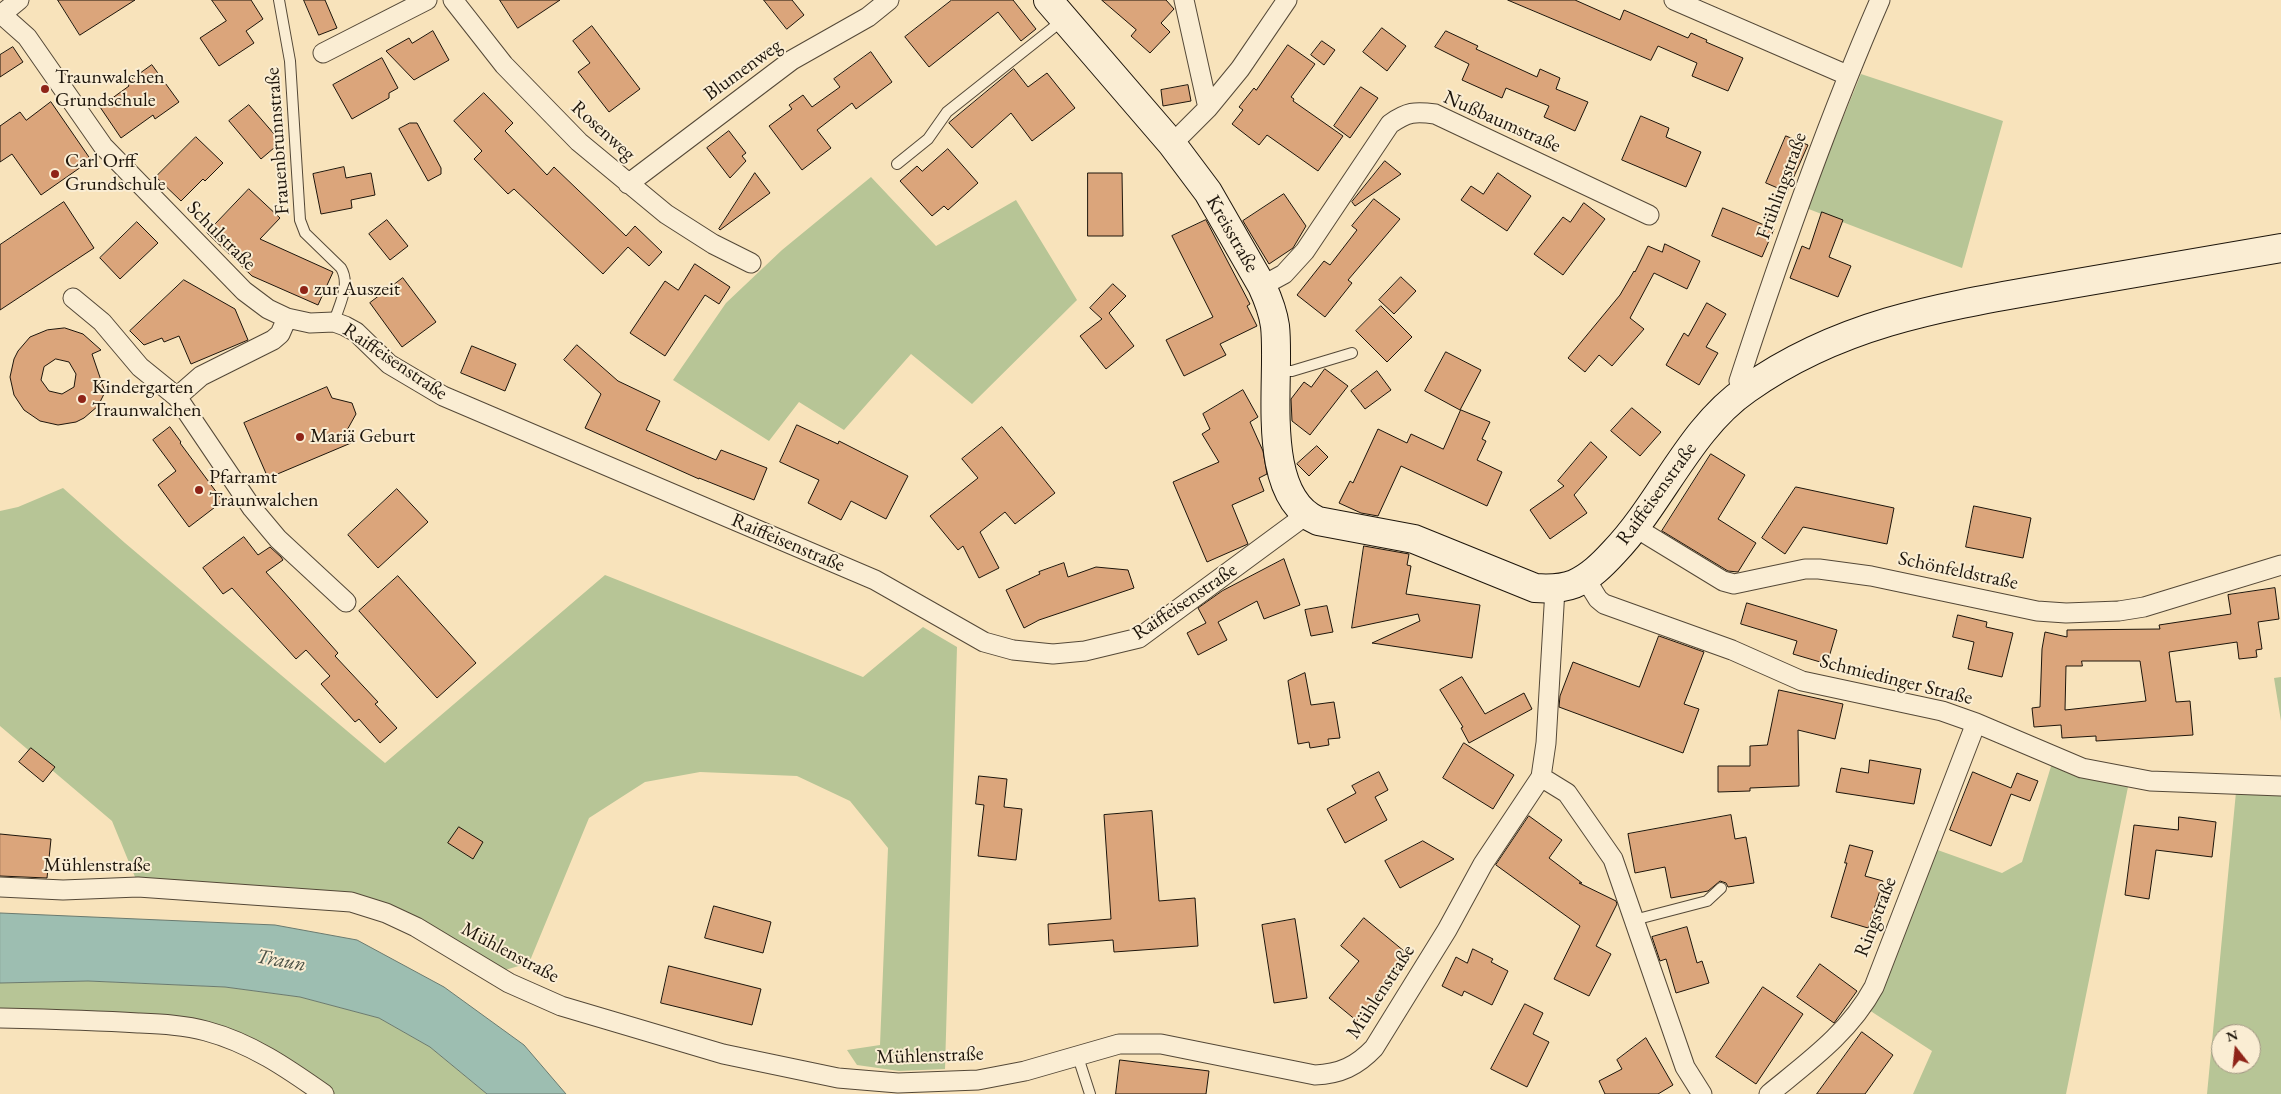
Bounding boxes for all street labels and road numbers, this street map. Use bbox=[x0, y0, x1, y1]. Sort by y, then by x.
street label: Blumenweg bbox=[699, 34, 787, 106]
street label: Frauenbrunnstraße bbox=[261, 66, 295, 216]
street label: Nußbaumstraße bbox=[1440, 85, 1564, 159]
street label: Rosenweg bbox=[566, 96, 640, 166]
street label: Frühlingstraße bbox=[1752, 129, 1812, 243]
street label: Kreisstraße bbox=[1200, 191, 1264, 277]
street label: Schulstraße bbox=[181, 196, 261, 276]
street label: Raiffeisenstraße bbox=[338, 318, 452, 406]
street label: Raiffeisenstraße bbox=[1612, 438, 1702, 550]
street label: Raiffeisenstraße bbox=[728, 508, 848, 578]
street label: Schönfeldstraße bbox=[1896, 547, 2020, 595]
street label: Raiffeisenstraße bbox=[1128, 558, 1242, 646]
street label: Schmiedinger Straße bbox=[1817, 649, 1975, 711]
street label: Mühlenstraße bbox=[43, 854, 151, 878]
street label: Ringstraße bbox=[1850, 874, 1902, 960]
street label: Mühlenstraße bbox=[457, 917, 563, 989]
street label: Mühlenstraße bbox=[1342, 940, 1420, 1044]
street label: Mühlenstraße bbox=[876, 1042, 984, 1070]

